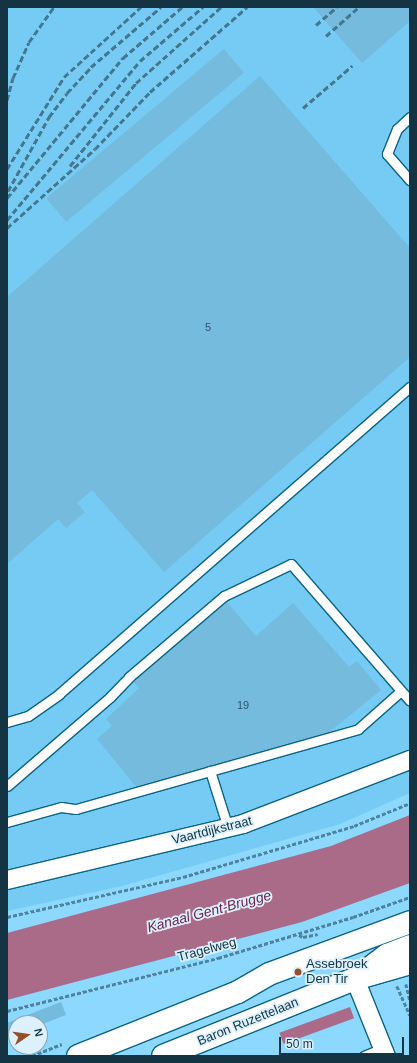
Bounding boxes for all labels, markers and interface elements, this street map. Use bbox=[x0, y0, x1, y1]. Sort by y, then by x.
house number: 5 bbox=[205, 320, 211, 334]
house number: 19 bbox=[237, 698, 249, 712]
street label: Vaartdijkstraat bbox=[170, 813, 254, 849]
water label: Kanaal Gent-Brugge bbox=[145, 886, 273, 936]
street label: Tragelweg bbox=[176, 935, 238, 965]
place label: Assebroek Den Tir bbox=[306, 957, 367, 988]
marker: Assebroek Den Tir bbox=[293, 967, 303, 977]
street label: Baron Ruzettelaan bbox=[195, 995, 301, 1049]
north arrow bbox=[8, 1015, 48, 1055]
text: N bbox=[32, 1027, 45, 1038]
scale bar bbox=[281, 1029, 406, 1055]
text: 50 m bbox=[286, 1037, 313, 1051]

